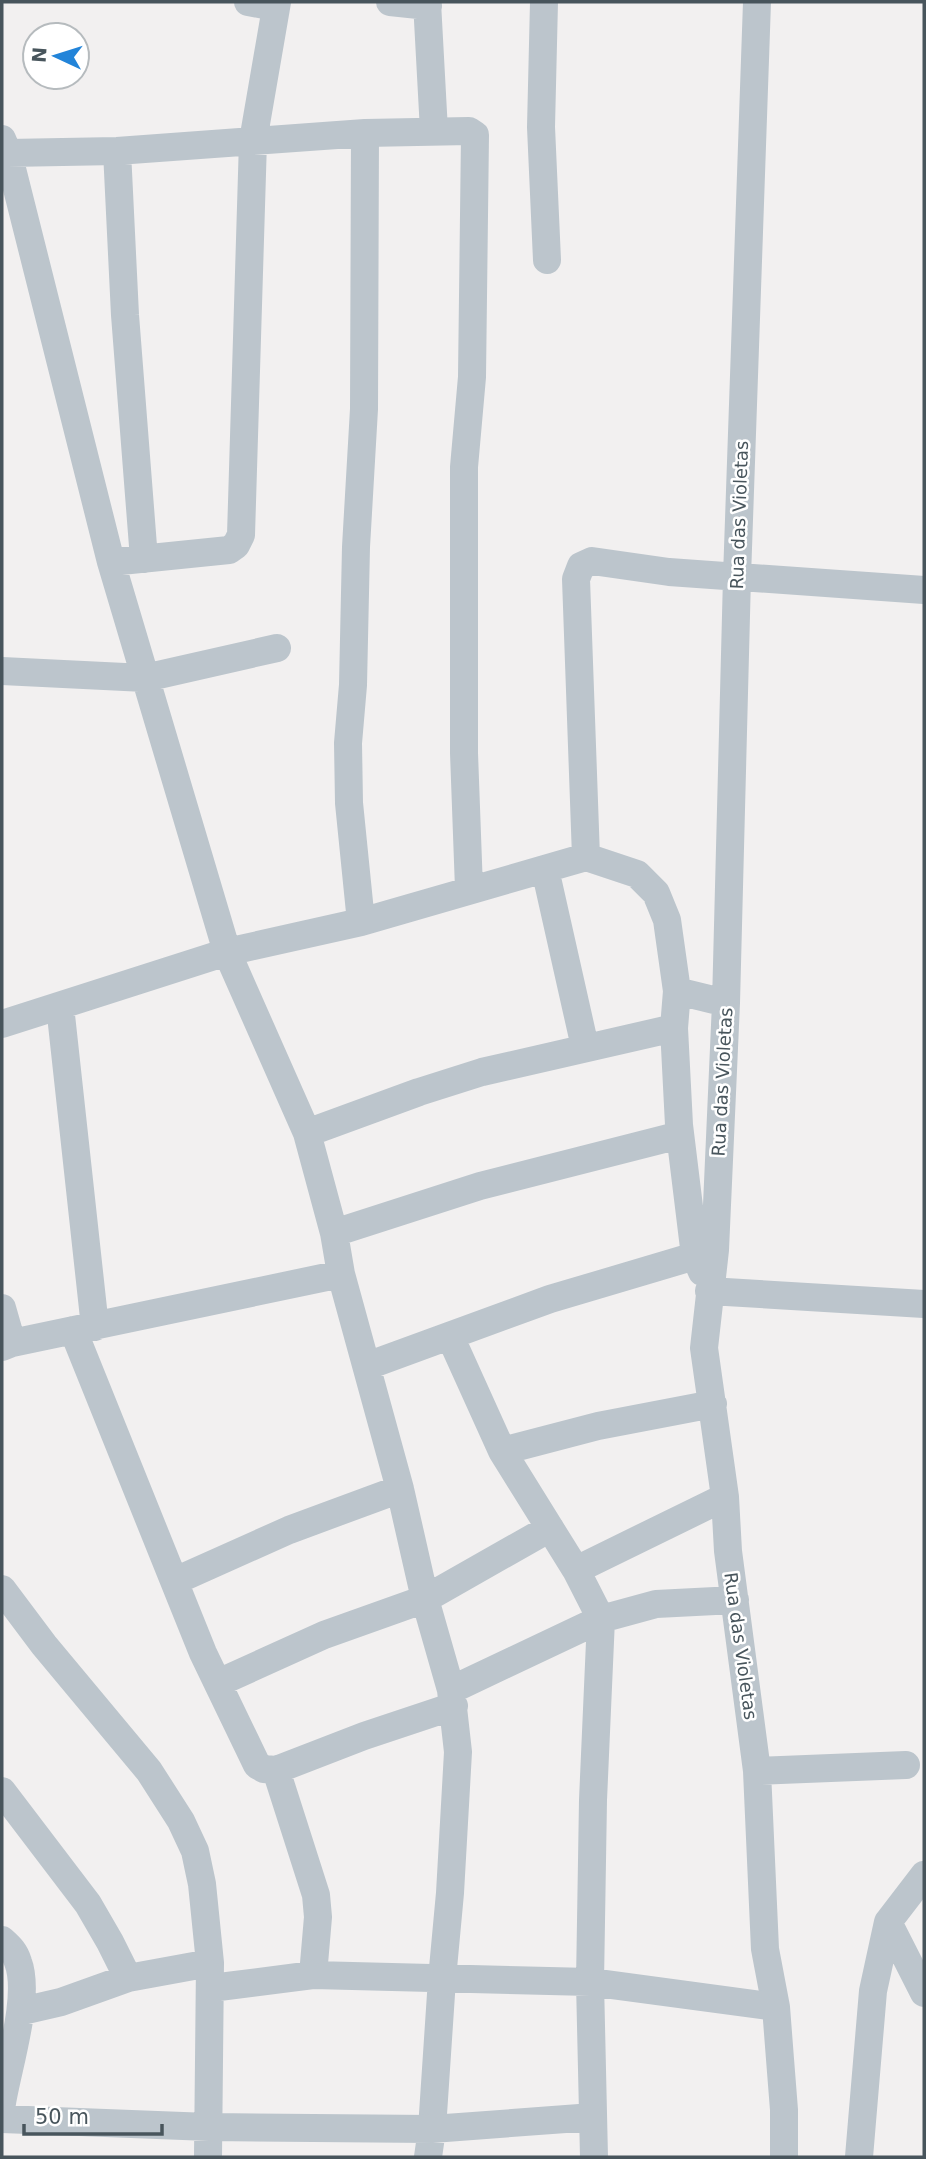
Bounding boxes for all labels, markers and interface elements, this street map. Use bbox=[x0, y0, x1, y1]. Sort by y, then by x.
north arrow bbox=[21, 21, 91, 91]
text: N bbox=[28, 46, 51, 64]
street label: Rua das Violetas bbox=[726, 440, 752, 590]
street label: Rua das Violetas bbox=[708, 1007, 736, 1157]
street label: Rua das Violetas bbox=[720, 1571, 762, 1721]
scale bar bbox=[24, 2092, 163, 2136]
text: 50 m bbox=[35, 2105, 89, 2129]

